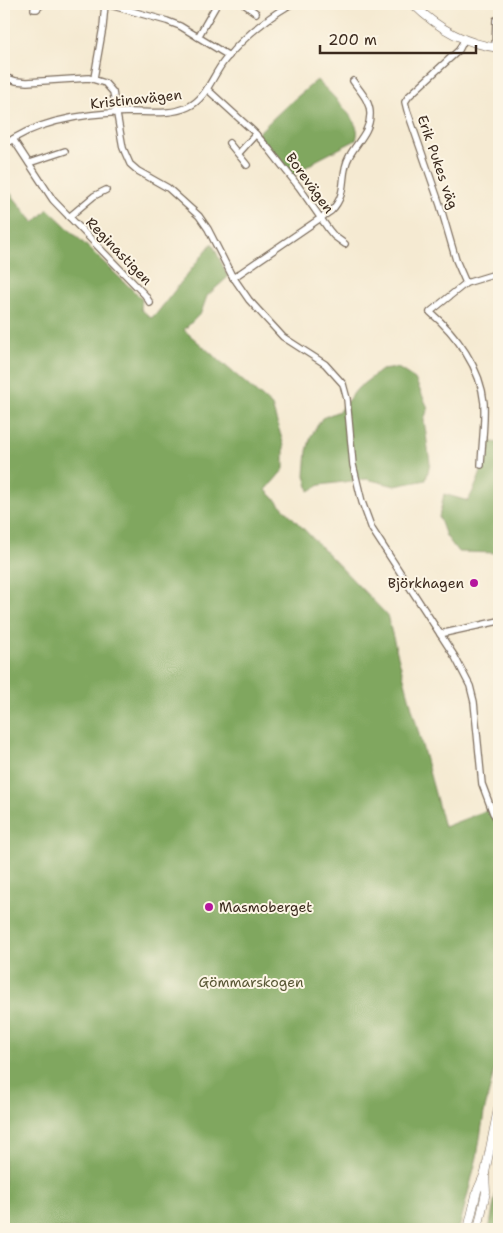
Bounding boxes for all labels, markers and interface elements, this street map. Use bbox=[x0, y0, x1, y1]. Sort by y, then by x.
scale bar bbox=[320, 22, 477, 54]
text: 200 m bbox=[328, 30, 377, 50]
street label: Kristinavägen bbox=[89, 85, 183, 113]
street label: Erik Pukes väg bbox=[413, 113, 463, 211]
street label: Borevägen bbox=[282, 149, 338, 217]
street label: Reginastigen bbox=[82, 213, 156, 289]
place label: Björkhagen bbox=[388, 574, 464, 592]
marker: Björkhagen bbox=[468, 577, 480, 589]
place label: Masmoberget bbox=[219, 898, 312, 916]
marker: Masmoberget bbox=[203, 901, 215, 913]
park label: Gömmarskogen bbox=[198, 973, 304, 991]

